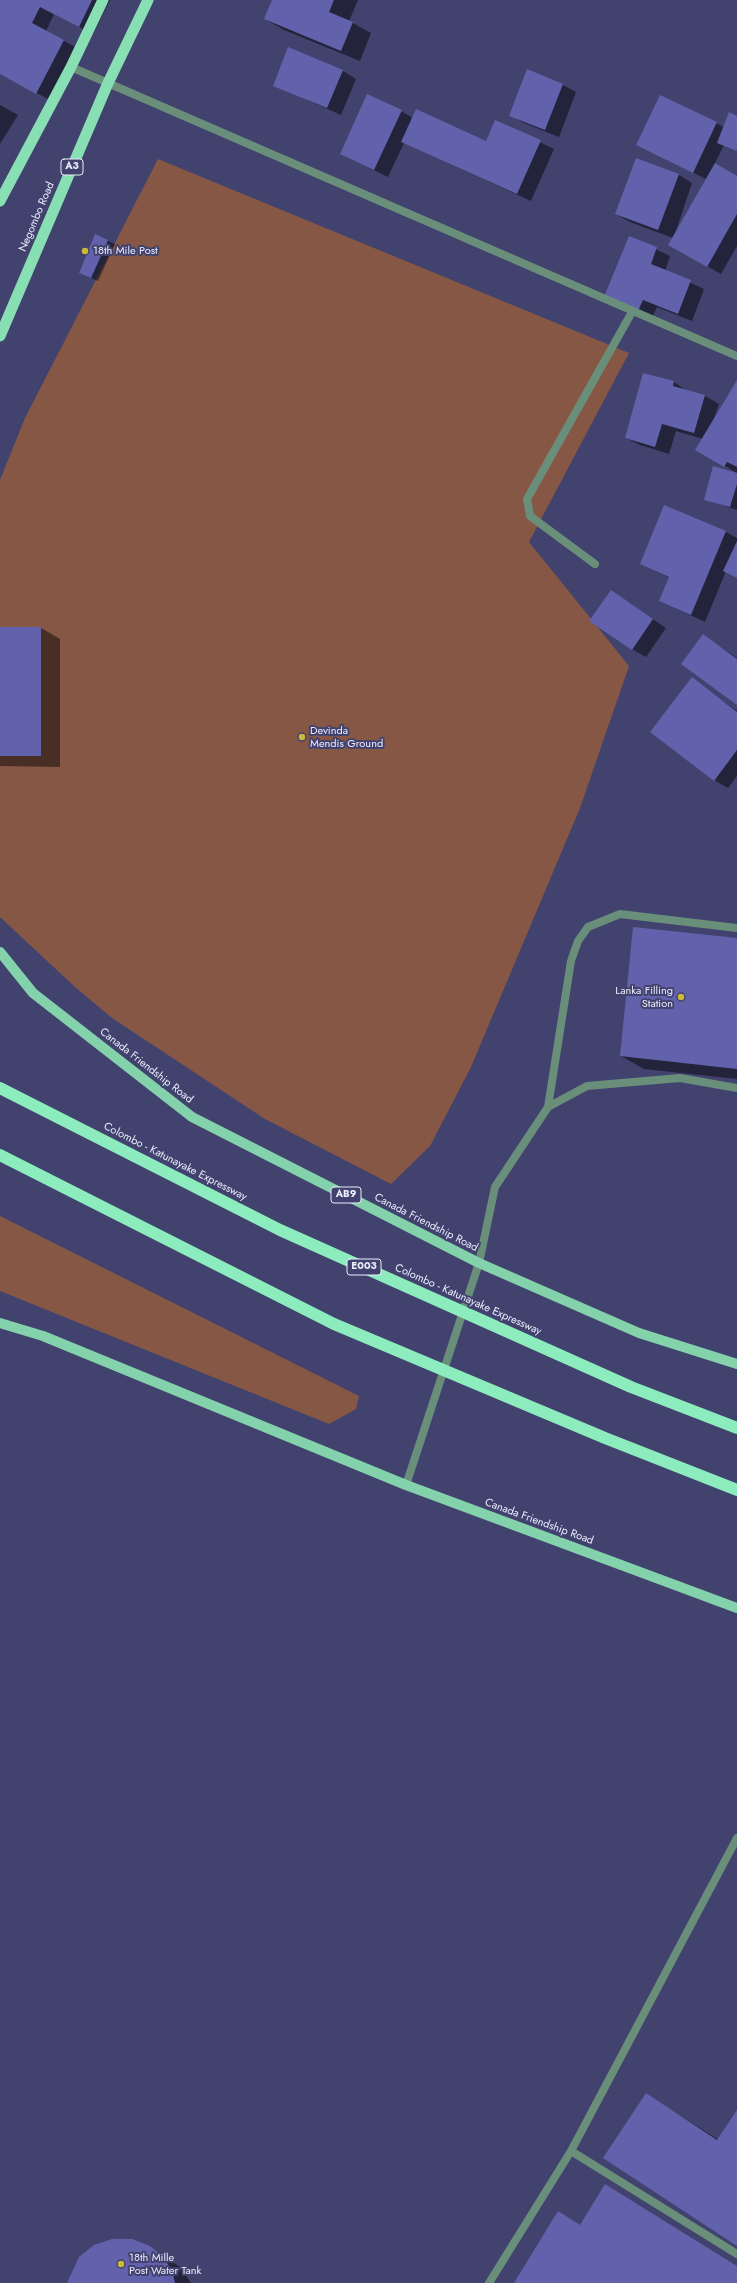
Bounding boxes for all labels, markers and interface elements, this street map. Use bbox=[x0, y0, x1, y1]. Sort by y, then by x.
road number: A3 bbox=[61, 159, 83, 175]
street label: Negombo Road bbox=[16, 180, 58, 254]
place label: 18th Mile Post bbox=[93, 244, 158, 258]
marker: 18th Mile Post bbox=[80, 246, 90, 256]
place label: Devinda Mendis Ground bbox=[310, 724, 383, 750]
marker: Devinda Mendis Ground bbox=[297, 732, 307, 742]
place label: Lanka Filling Station bbox=[615, 984, 673, 1010]
marker: Lanka Filling Station bbox=[676, 992, 686, 1002]
street label: Canada Friendship Road bbox=[97, 1025, 195, 1107]
street label: Colombo - Katunayake Expressway bbox=[101, 1120, 249, 1204]
road number: AB9 bbox=[331, 1187, 361, 1203]
street label: Canada Friendship Road bbox=[372, 1191, 480, 1255]
road number: E003 bbox=[347, 1259, 381, 1275]
street label: Colombo - Katunayake Expressway bbox=[393, 1262, 543, 1338]
street label: Canada Friendship Road bbox=[483, 1496, 595, 1548]
place label: 18th Mille Post Water Tank bbox=[129, 2251, 201, 2277]
marker: 18th Mille Post Water Tank bbox=[116, 2259, 126, 2269]

